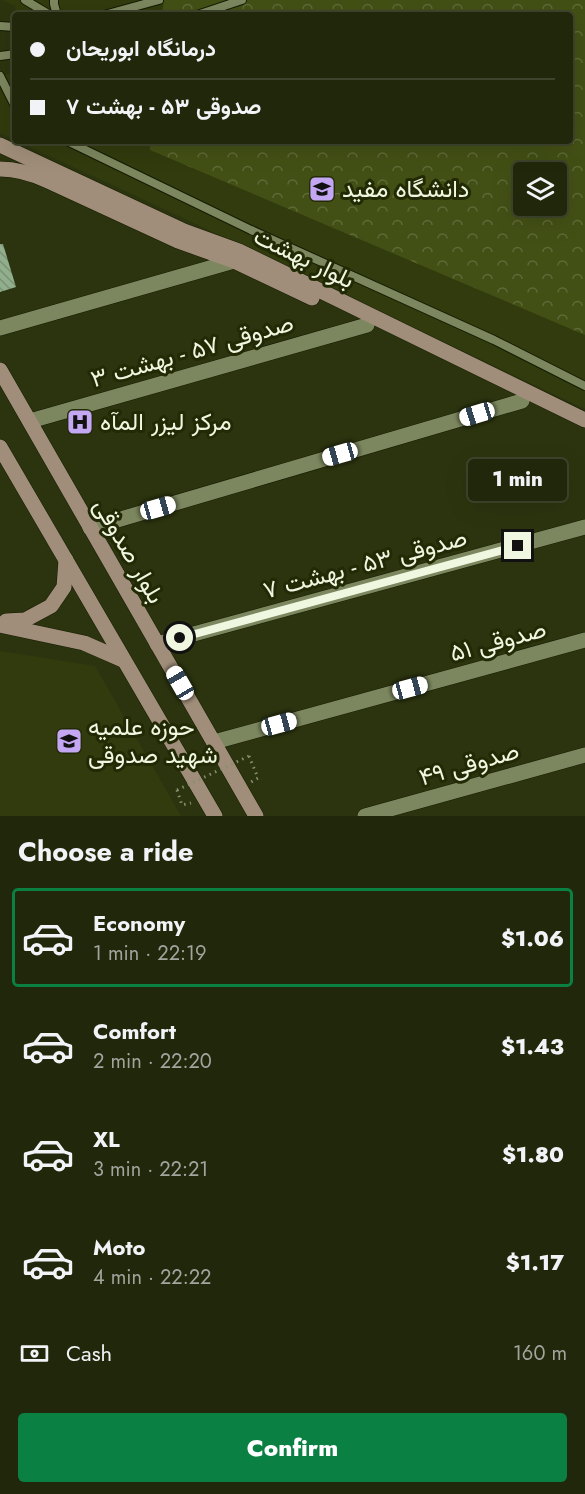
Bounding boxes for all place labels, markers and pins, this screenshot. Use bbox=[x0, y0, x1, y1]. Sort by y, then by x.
place label: دانشگاه مفید bbox=[342, 171, 469, 206]
school or university icon: دانشگاه مفید bbox=[307, 174, 337, 204]
place label: مرکز لیزر المآه bbox=[100, 404, 231, 439]
hospital icon: مرکز لیزر المآه bbox=[65, 407, 95, 437]
place label: حوزه علمیه شهید صدوقی bbox=[88, 709, 218, 772]
school or university icon: حوزه علمیه شهید صدوقی bbox=[54, 726, 84, 756]

